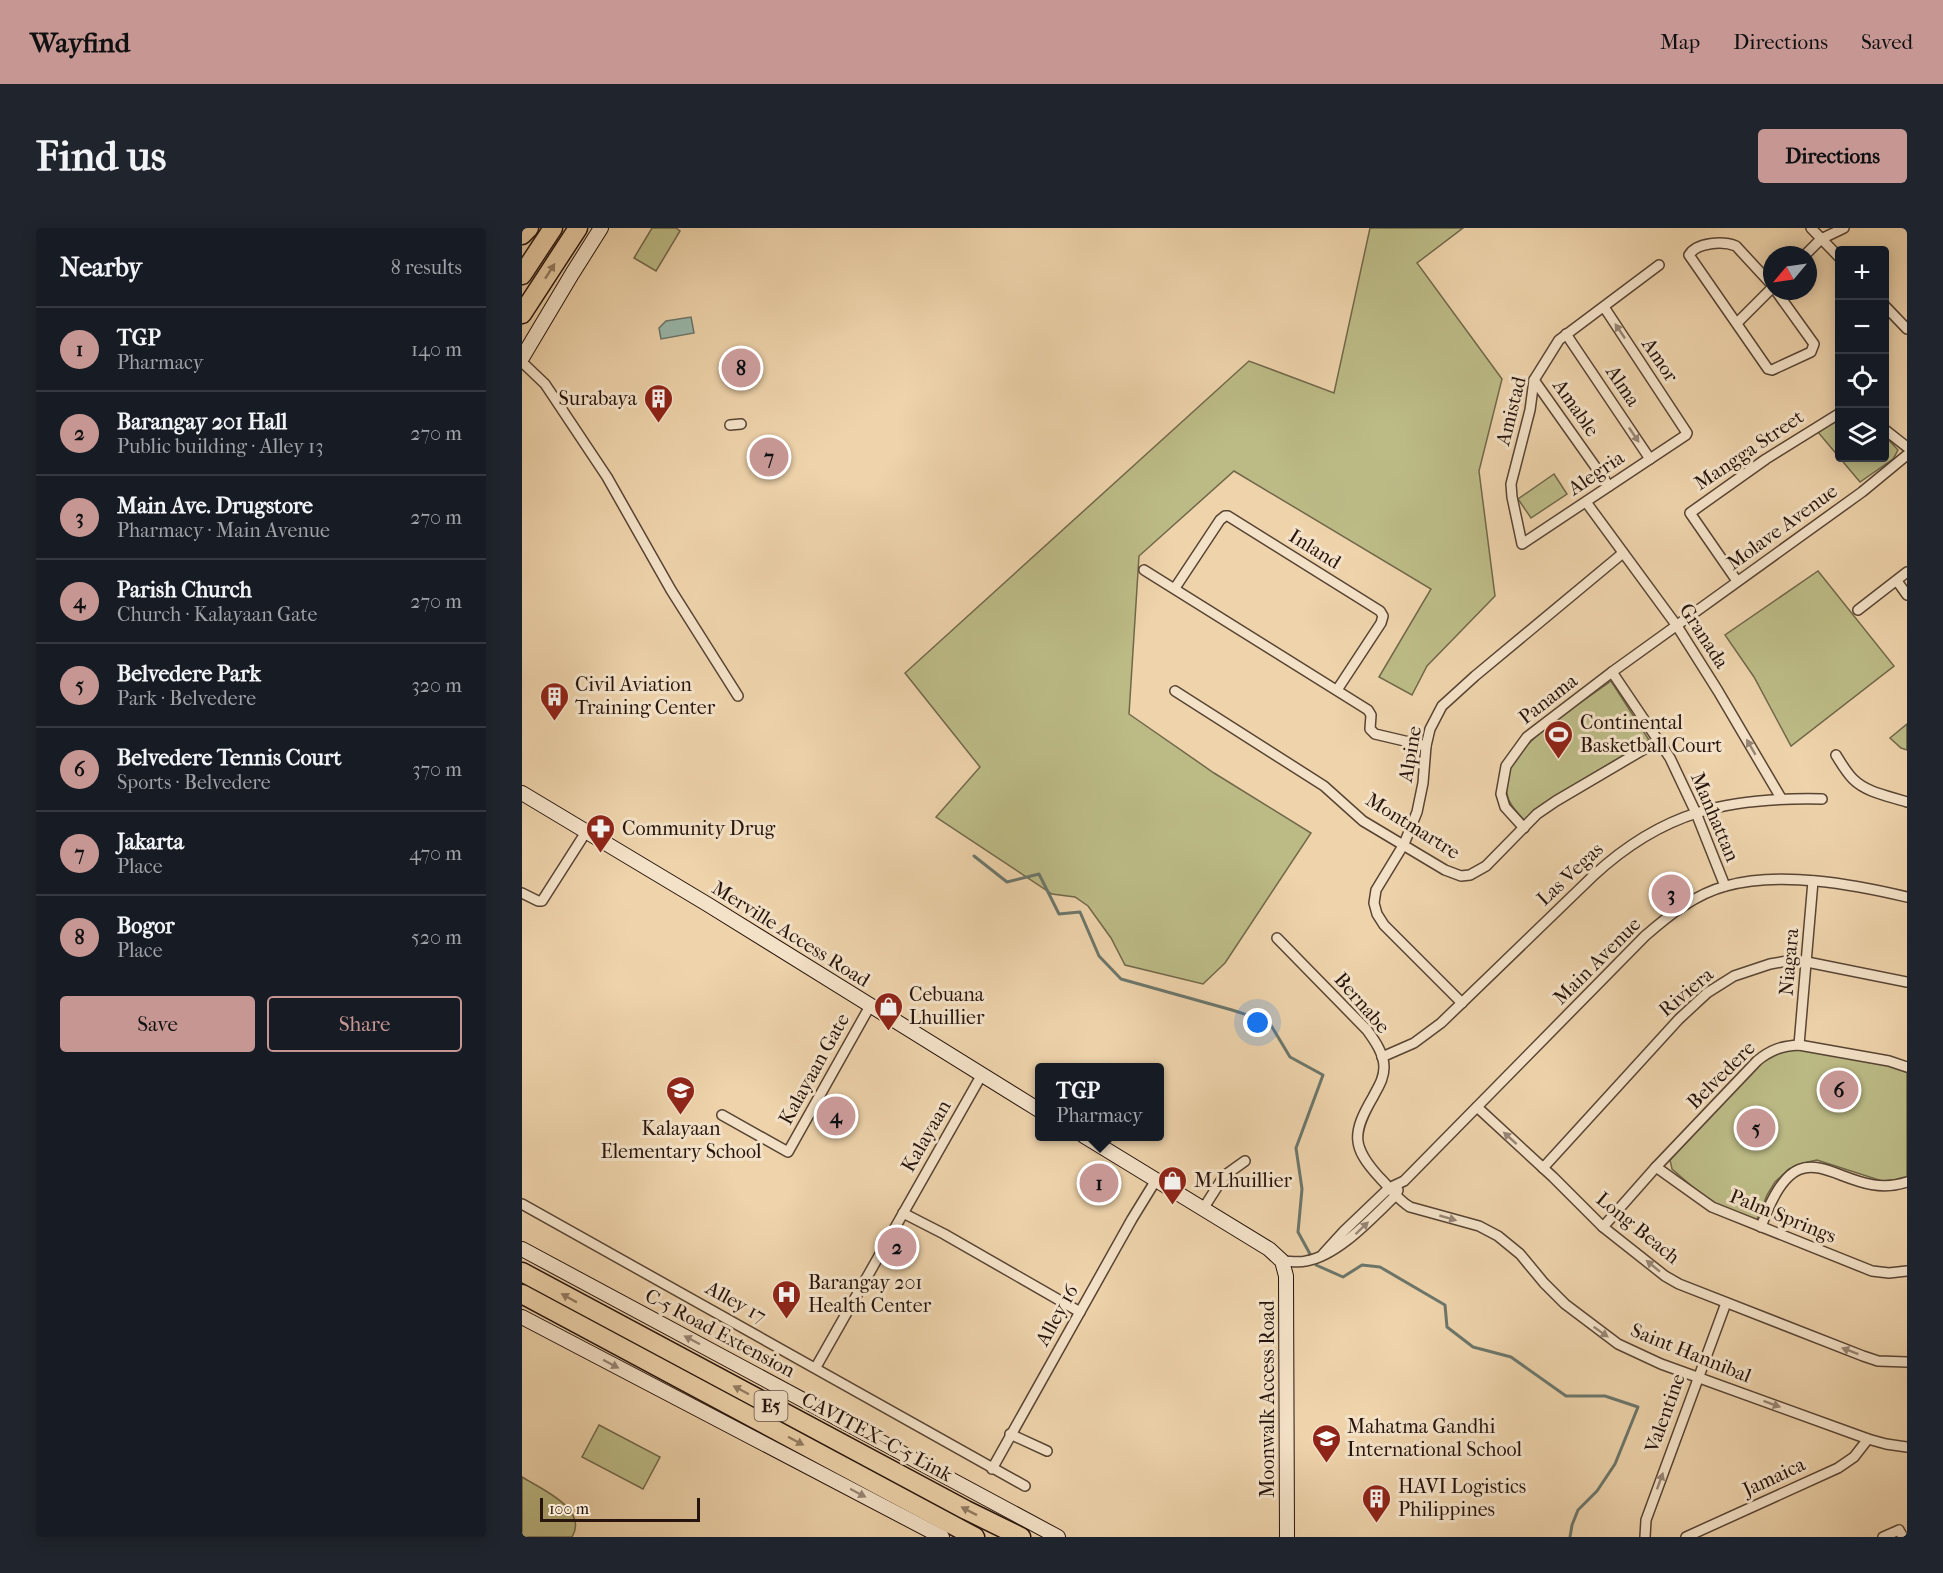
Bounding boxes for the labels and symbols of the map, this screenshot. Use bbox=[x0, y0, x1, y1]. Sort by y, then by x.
north arrow bbox=[1763, 246, 1817, 300]
one-way arrow bbox=[544, 263, 555, 279]
one-way arrow bbox=[1614, 323, 1625, 339]
street label: Amor bbox=[1636, 333, 1683, 387]
pin: 8 bbox=[722, 346, 760, 390]
street label: Alma bbox=[1600, 360, 1645, 411]
street label: Amistad bbox=[1491, 373, 1531, 449]
street label: Amable bbox=[1548, 374, 1604, 441]
building icon: Surabaya bbox=[642, 382, 674, 424]
place label: Surabaya bbox=[559, 387, 638, 410]
street label: Mangga Street bbox=[1690, 405, 1808, 495]
one-way arrow bbox=[1628, 427, 1639, 443]
pin: 7 bbox=[750, 434, 788, 480]
street label: Alegria bbox=[1563, 446, 1629, 501]
street label: Molave Avenue bbox=[1722, 479, 1842, 575]
street label: Inland bbox=[1285, 524, 1346, 574]
street label: Granada bbox=[1674, 599, 1734, 673]
street label: Panama bbox=[1514, 669, 1582, 729]
place label: Civil Aviation Training Center bbox=[575, 673, 716, 719]
building icon: Civil Aviation Training Center bbox=[538, 680, 570, 722]
place label: Continental Basketball Court bbox=[1580, 711, 1722, 757]
sports icon: Continental Basketball Court bbox=[1543, 718, 1575, 760]
street label: Alpine bbox=[1394, 724, 1426, 785]
one-way arrow bbox=[1746, 739, 1757, 755]
street label: Manhattan bbox=[1686, 769, 1744, 865]
street label: Montmartre bbox=[1362, 788, 1464, 864]
pharmacy icon: Community Drug bbox=[585, 812, 617, 854]
place label: Community Drug bbox=[622, 817, 776, 840]
street label: Las Vegas bbox=[1532, 838, 1608, 910]
pin: 3 bbox=[1652, 872, 1690, 916]
street label: Merville Access Road bbox=[708, 876, 875, 992]
street label: Main Avenue bbox=[1549, 913, 1645, 1009]
street label: Niagara bbox=[1775, 926, 1803, 997]
street label: Riviera bbox=[1654, 962, 1718, 1021]
street label: Bernabe bbox=[1329, 968, 1395, 1038]
place label: Cebuana Lhuillier bbox=[909, 983, 985, 1029]
shop icon: Cebuana Lhuillier bbox=[872, 990, 904, 1032]
your location bbox=[1243, 1008, 1272, 1037]
street label: Kalayaan Gate bbox=[774, 1009, 854, 1129]
street label: Belvedere bbox=[1682, 1036, 1760, 1114]
pin: 6 bbox=[1820, 1068, 1858, 1112]
school or university icon: Kalayaan Elementary School bbox=[665, 1074, 697, 1116]
pin: 4 bbox=[816, 1094, 856, 1138]
street label: Kalayaan bbox=[896, 1096, 956, 1176]
pin: 5 bbox=[1736, 1106, 1776, 1150]
place label: Kalayaan Elementary School bbox=[600, 1117, 762, 1163]
one-way arrow bbox=[1504, 1131, 1518, 1145]
pin: 1 bbox=[1080, 1160, 1118, 1206]
shop icon: M Lhuillier bbox=[1157, 1164, 1189, 1206]
place label: M Lhuillier bbox=[1194, 1169, 1293, 1192]
street label: Palm Springs bbox=[1726, 1184, 1840, 1248]
street label: Long Beach bbox=[1592, 1187, 1685, 1269]
one-way arrow bbox=[1439, 1214, 1457, 1223]
one-way arrow bbox=[1354, 1221, 1369, 1235]
pin: 2 bbox=[878, 1224, 916, 1270]
one-way arrow bbox=[1645, 1260, 1660, 1273]
place label: Barangay 201 Health Center bbox=[808, 1271, 932, 1317]
street label: Alley 17 bbox=[701, 1276, 770, 1328]
hospital icon: Barangay 201 Health Center bbox=[771, 1278, 803, 1320]
street label: Alley 16 bbox=[1030, 1280, 1083, 1350]
street label: C-5 Road Extension bbox=[641, 1284, 799, 1382]
one-way arrow bbox=[561, 1293, 578, 1303]
street label: Moonwalk Access Road bbox=[1256, 1299, 1279, 1498]
street label: Saint Hannibal bbox=[1627, 1318, 1755, 1388]
one-way arrow bbox=[1593, 1326, 1609, 1338]
one-way arrow bbox=[683, 1335, 700, 1345]
one-way arrow bbox=[1841, 1346, 1859, 1355]
one-way arrow bbox=[602, 1359, 619, 1369]
street label: Valentine bbox=[1640, 1370, 1690, 1457]
one-way arrow bbox=[732, 1385, 749, 1395]
street label: CAVITEX–C-5 Link bbox=[798, 1388, 957, 1487]
road number: E5 bbox=[754, 1391, 788, 1421]
one-way arrow bbox=[1763, 1400, 1781, 1410]
place label: Mahatma Gandhi International School bbox=[1347, 1415, 1523, 1461]
school or university icon: Mahatma Gandhi International School bbox=[1310, 1422, 1342, 1464]
one-way arrow bbox=[787, 1436, 804, 1446]
street label: Jamaica bbox=[1737, 1452, 1809, 1502]
one-way arrow bbox=[1656, 1472, 1666, 1490]
place label: HAVI Logistics Philippines bbox=[1398, 1475, 1526, 1521]
building icon: HAVI Logistics Philippines bbox=[1361, 1482, 1393, 1524]
one-way arrow bbox=[850, 1488, 867, 1498]
scale bar bbox=[540, 1495, 700, 1522]
one-way arrow bbox=[960, 1506, 977, 1516]

